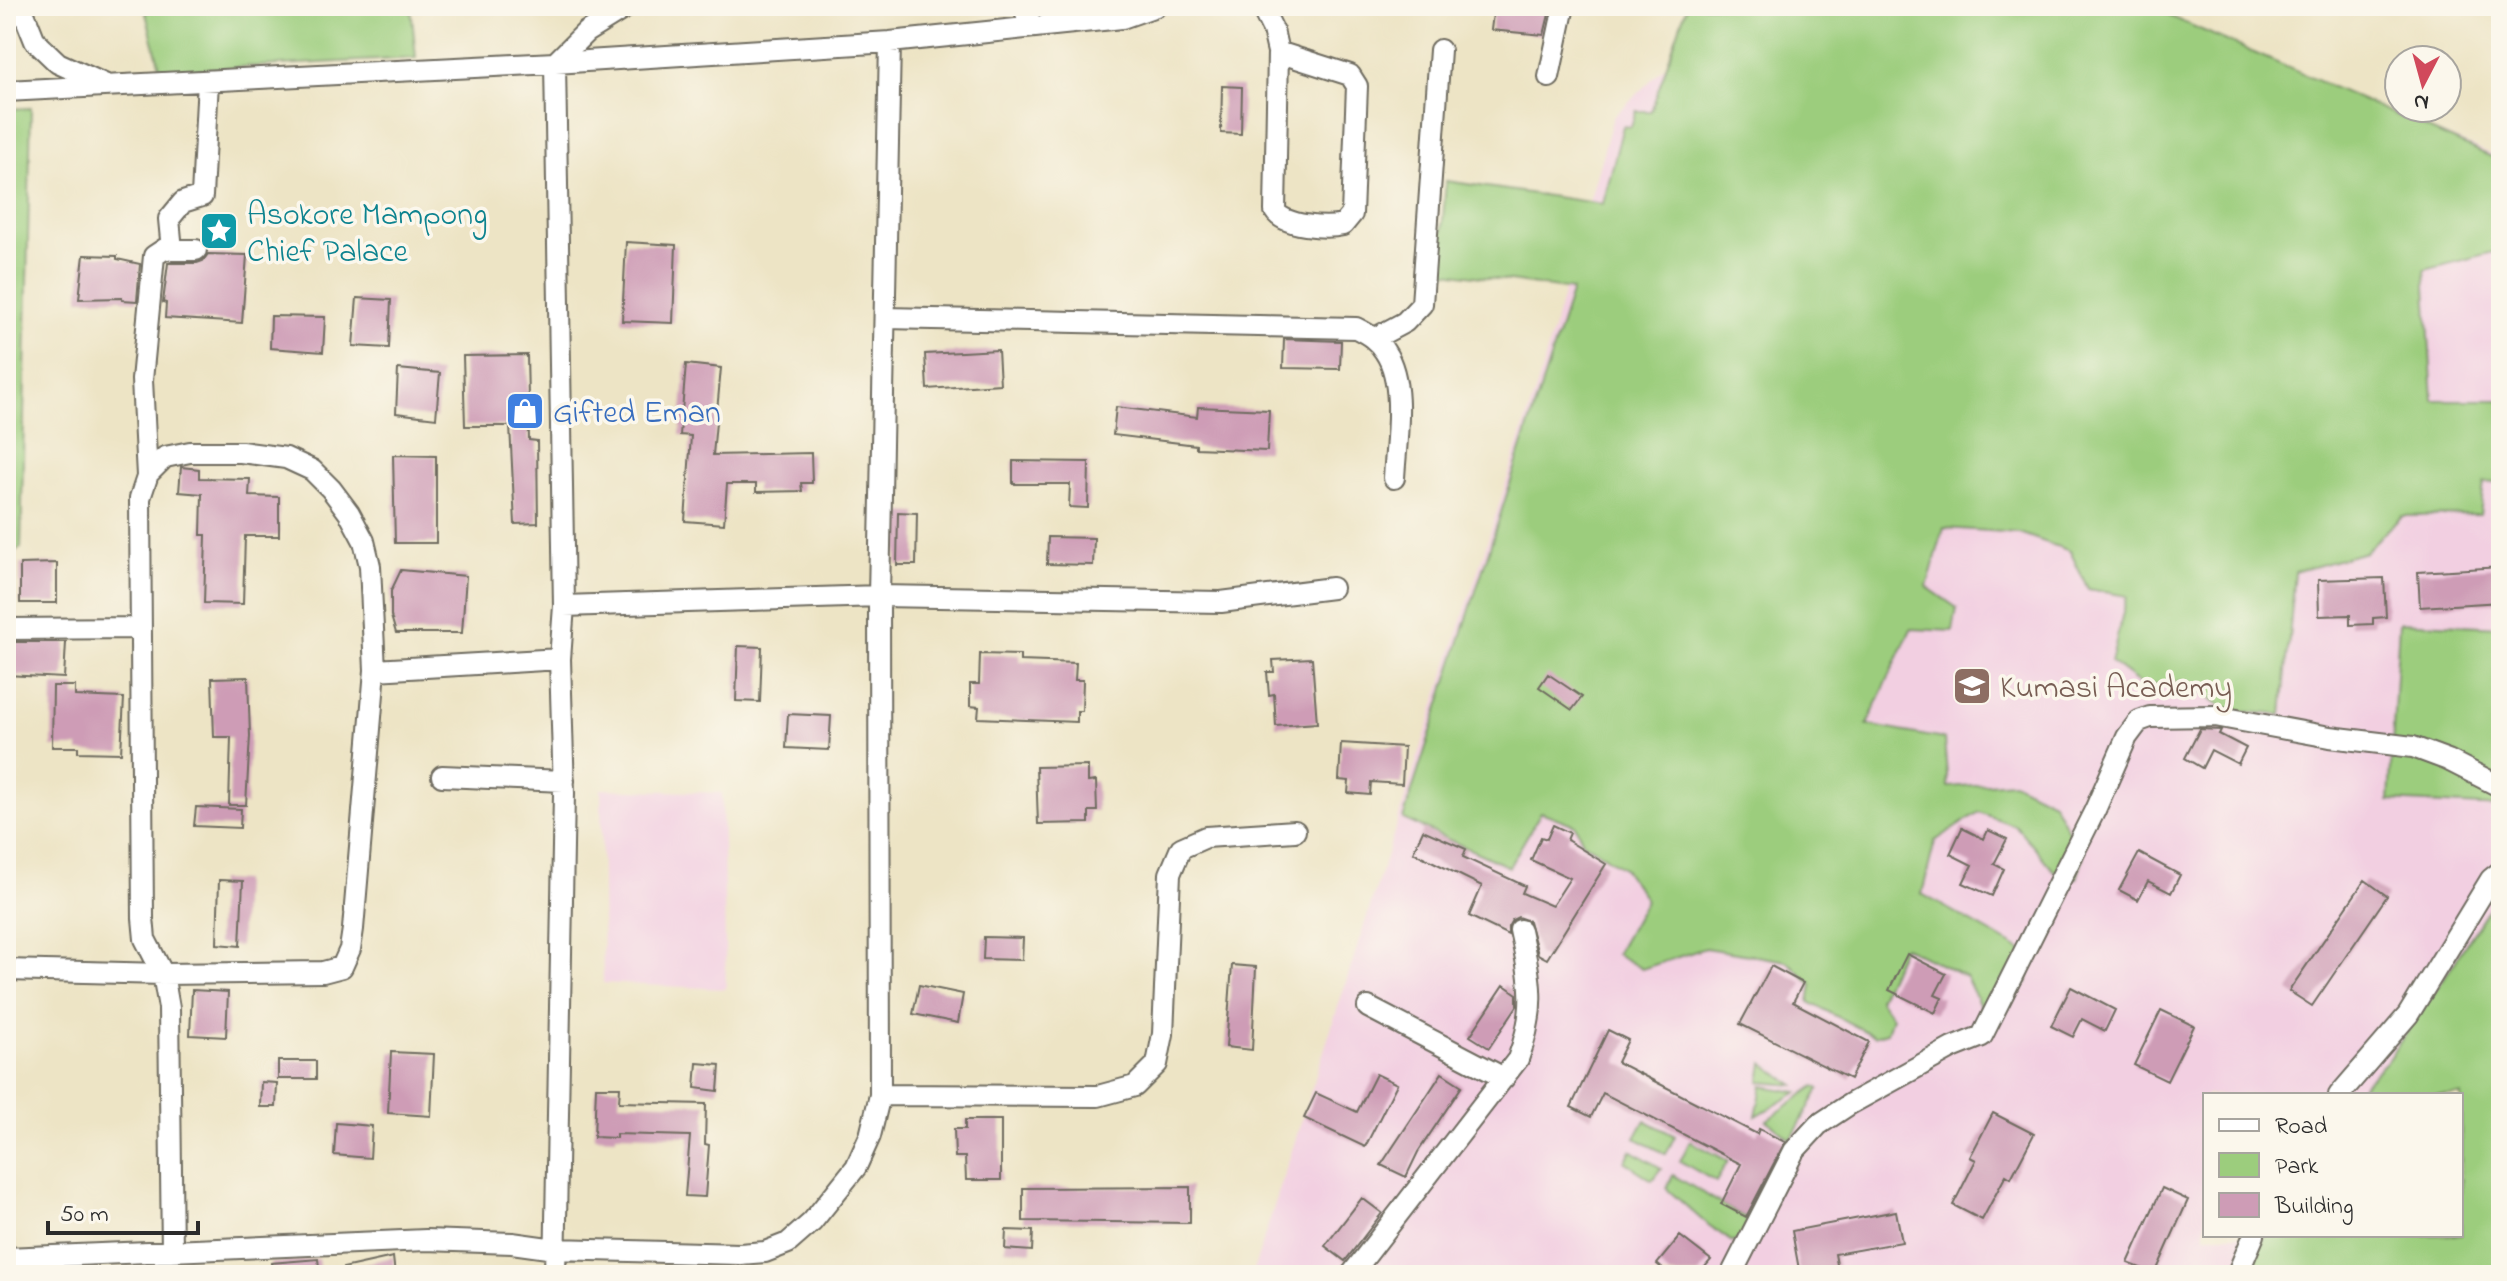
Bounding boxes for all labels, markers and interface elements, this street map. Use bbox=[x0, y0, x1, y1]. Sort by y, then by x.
north arrow bbox=[2383, 44, 2463, 124]
text: N bbox=[2412, 84, 2430, 118]
place label: Asokore Mampong Chief Palace bbox=[247, 193, 487, 277]
place icon: Asokore Mampong Chief Palace bbox=[198, 210, 240, 252]
shop icon: Gifted Eman bbox=[504, 390, 546, 432]
place label: Gifted Eman bbox=[553, 391, 721, 438]
school or university icon: Kumasi Academy bbox=[1951, 665, 1993, 707]
place label: Kumasi Academy bbox=[2000, 666, 2232, 713]
legend bbox=[2203, 1093, 2463, 1237]
text: Road bbox=[2275, 1110, 2328, 1145]
text: Park bbox=[2275, 1150, 2319, 1185]
scale bar bbox=[48, 1185, 198, 1235]
text: Building bbox=[2274, 1190, 2354, 1225]
text: 50 m bbox=[60, 1198, 109, 1233]

